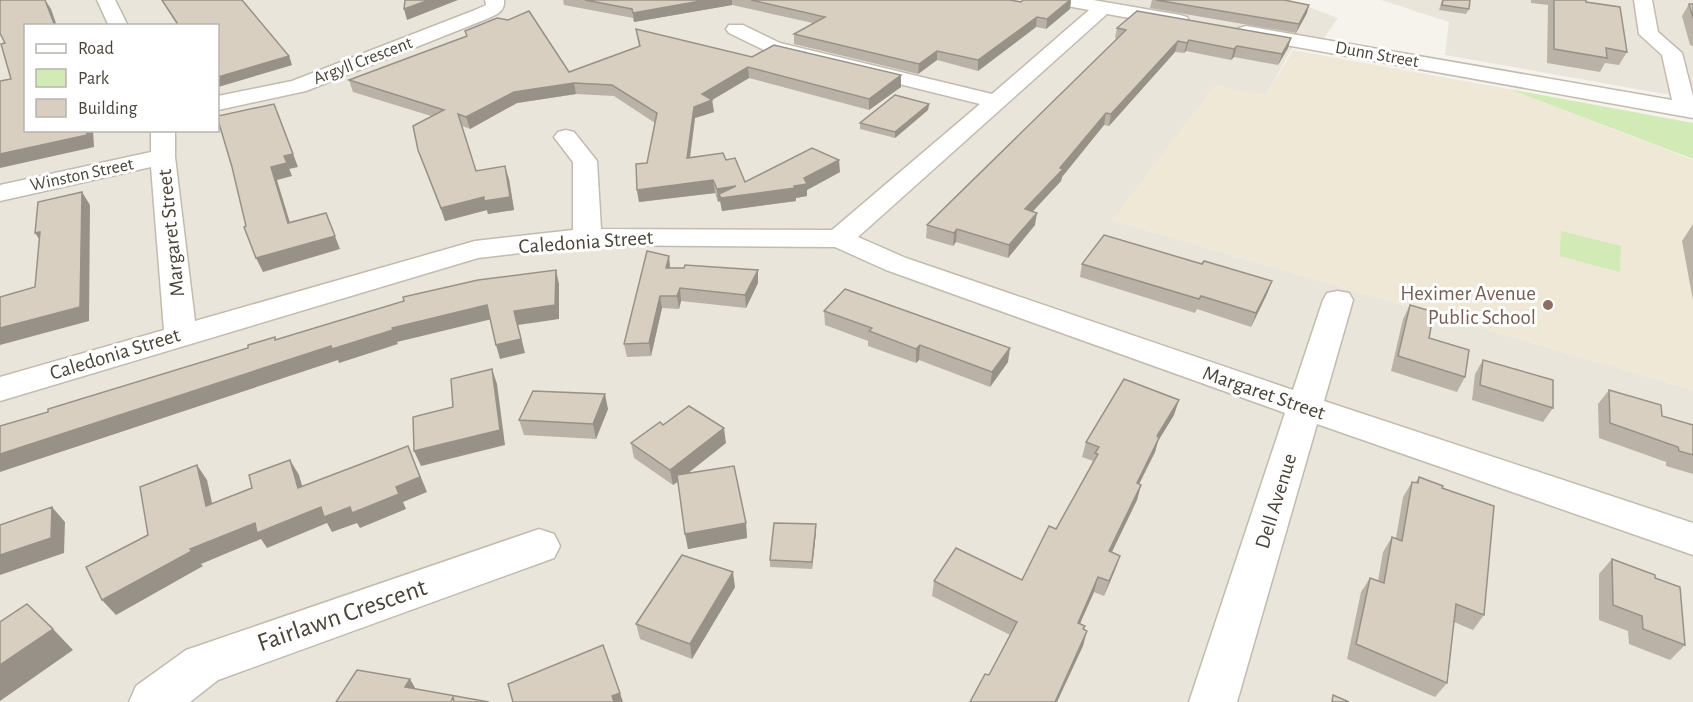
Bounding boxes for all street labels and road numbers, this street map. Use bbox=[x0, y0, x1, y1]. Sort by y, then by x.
street label: Argyll Crescent bbox=[311, 34, 415, 88]
street label: Dunn Street bbox=[1334, 39, 1420, 71]
street label: Winston Street bbox=[29, 155, 136, 195]
street label: Margaret Street bbox=[154, 168, 188, 298]
street label: Caledonia Street bbox=[518, 227, 654, 257]
street label: Caledonia Street bbox=[47, 324, 183, 384]
street label: Margaret Street bbox=[1200, 362, 1328, 424]
street label: Dell Avenue bbox=[1252, 451, 1300, 551]
street label: Fairlawn Crescent bbox=[254, 574, 430, 656]

